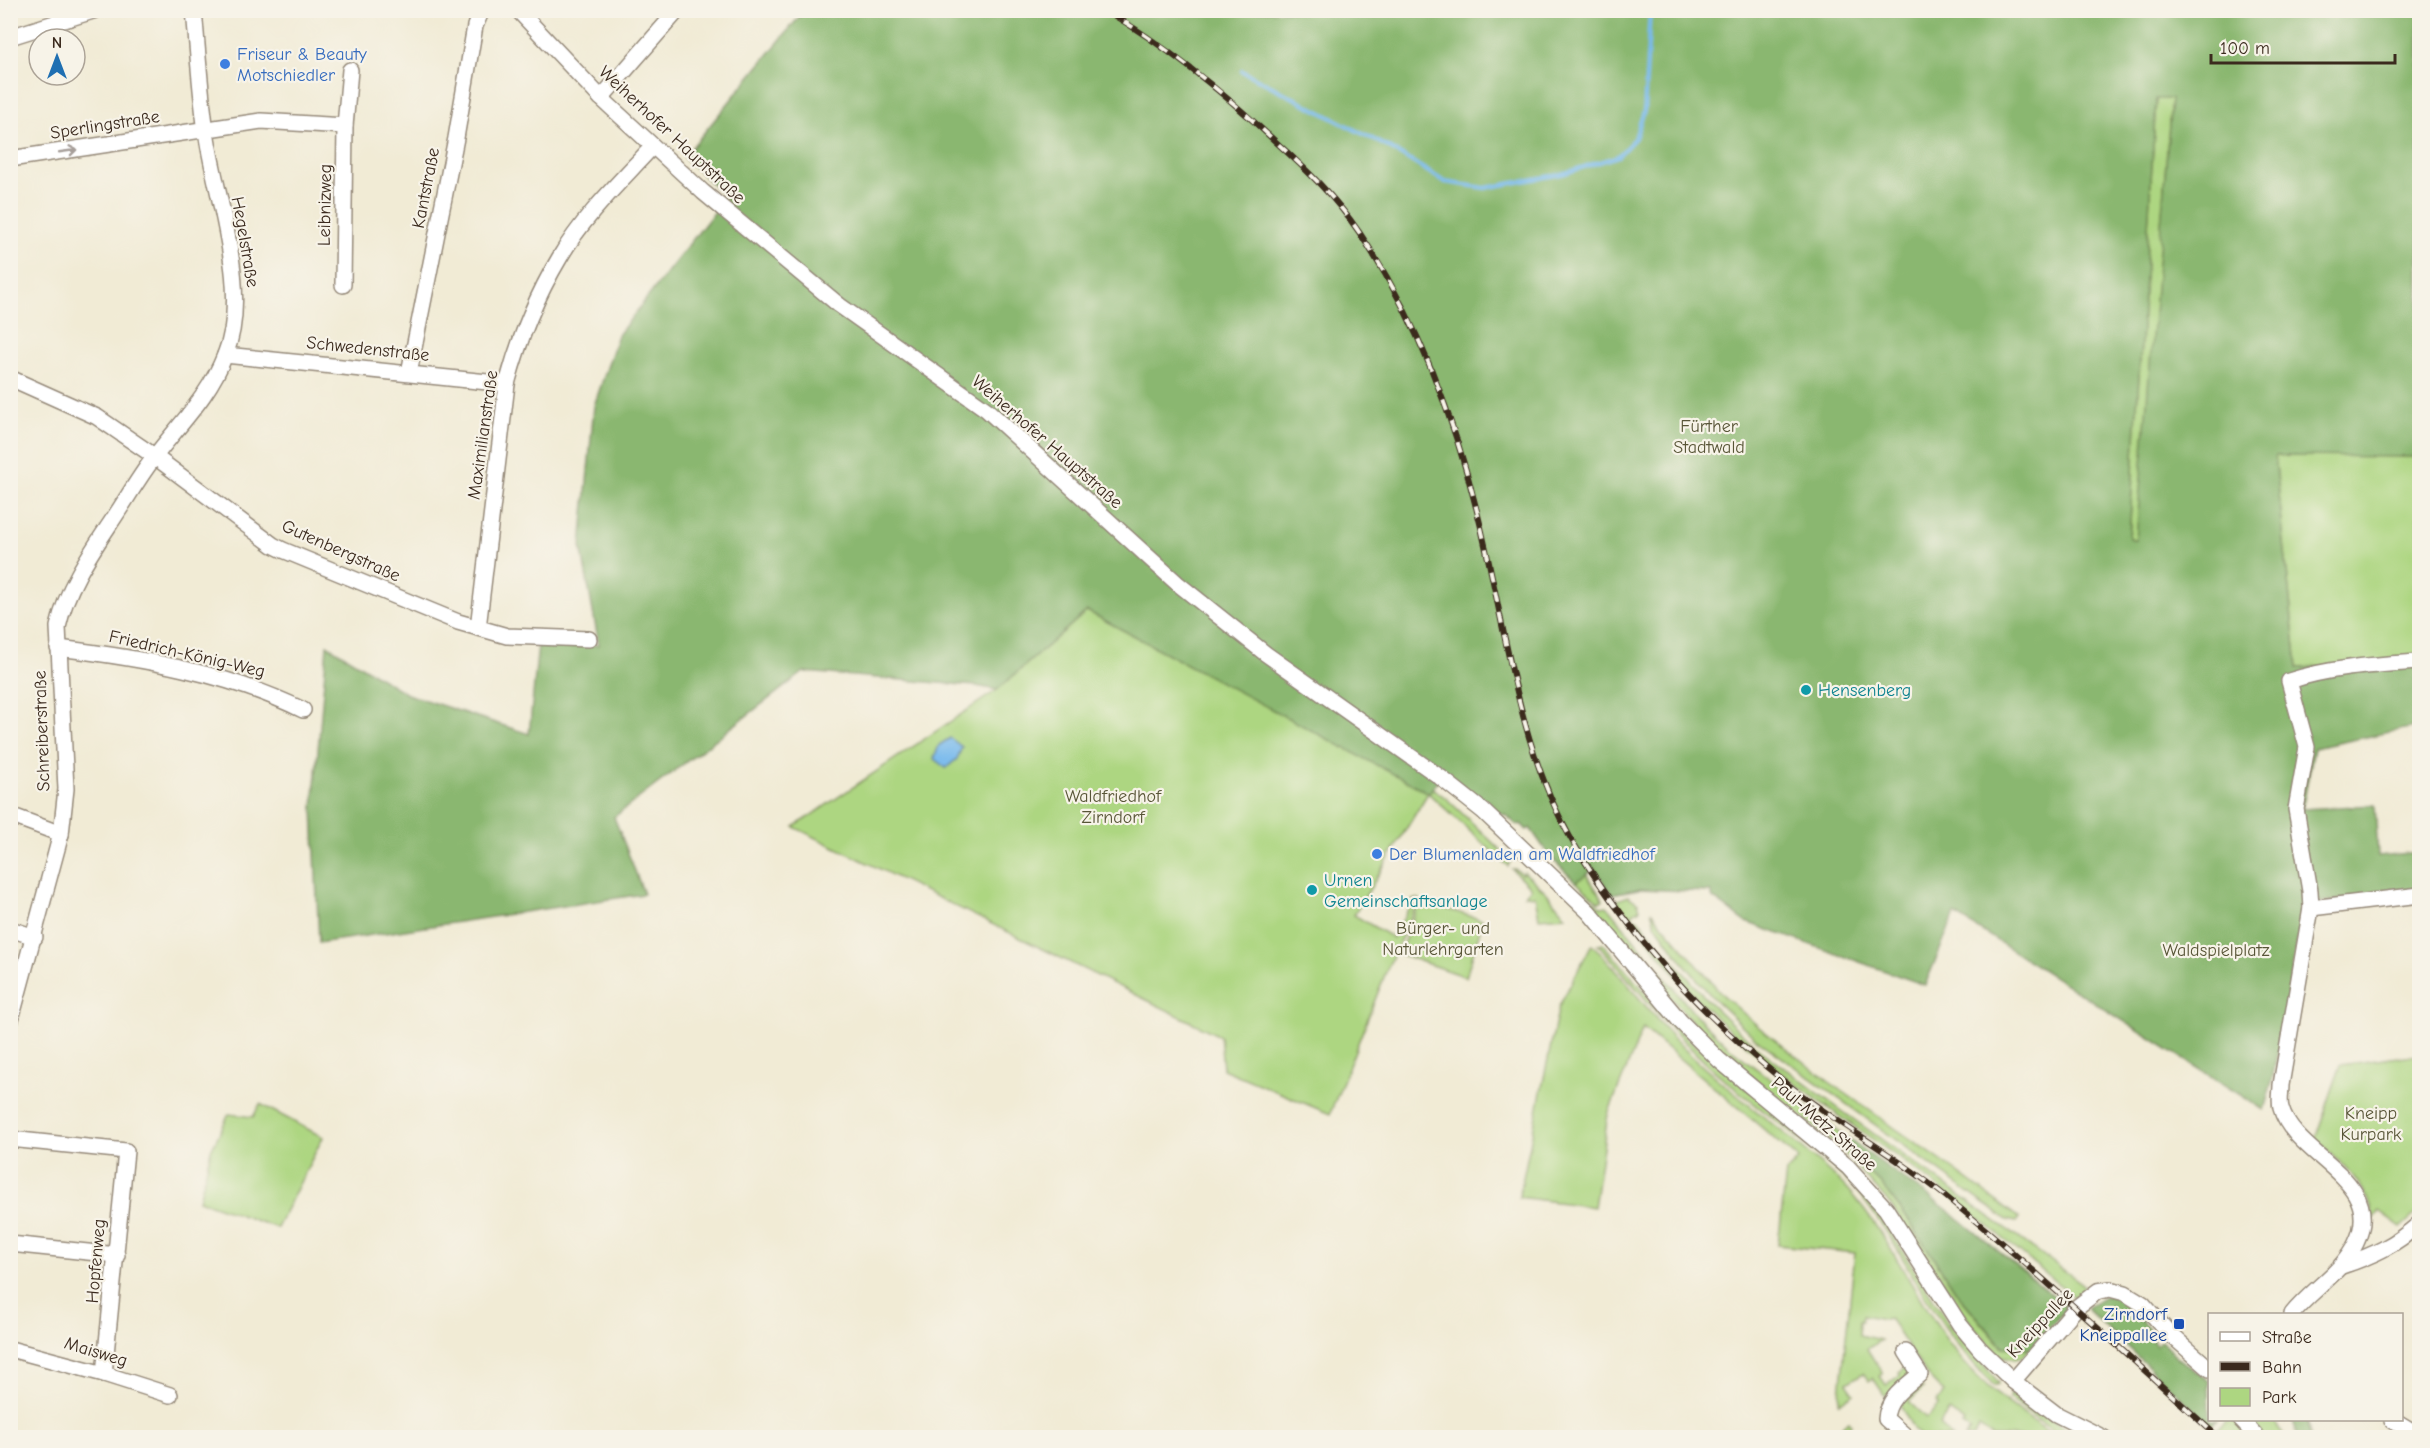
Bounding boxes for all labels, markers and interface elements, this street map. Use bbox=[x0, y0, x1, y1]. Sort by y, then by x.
north arrow bbox=[27, 27, 87, 87]
scale bar bbox=[2211, 27, 2396, 65]
text: N bbox=[52, 34, 62, 52]
text: 100 m bbox=[2220, 38, 2270, 59]
place label: Friseur & Beauty Motschiedler bbox=[237, 44, 368, 86]
marker: Friseur & Beauty Motschiedler bbox=[218, 57, 232, 71]
street label: Weiherhofer Hauptstraße bbox=[594, 62, 750, 208]
street label: Sperlingstraße bbox=[49, 106, 161, 144]
one-way arrow bbox=[58, 146, 78, 157]
street label: Kantstraße bbox=[408, 146, 444, 230]
street label: Leibnizweg bbox=[314, 164, 336, 246]
street label: Hegelstraße bbox=[227, 195, 263, 289]
street label: Schwedenstraße bbox=[306, 332, 430, 366]
street label: Maximilianstraße bbox=[464, 369, 502, 501]
street label: Weiherhofer Hauptstraße bbox=[967, 371, 1127, 513]
park label: Fürther Stadtwald bbox=[1673, 416, 1745, 458]
street label: Gutenbergstraße bbox=[278, 515, 404, 587]
street label: Friedrich-König-Weg bbox=[107, 626, 267, 682]
street label: Schreiberstraße bbox=[29, 670, 55, 792]
place label: Hensenberg bbox=[1818, 680, 1911, 701]
marker: Hensenberg bbox=[1799, 683, 1813, 697]
park label: Waldfriedhof Zirndorf bbox=[1065, 786, 1162, 828]
place label: Der Blumenladen am Waldfriedhof bbox=[1389, 844, 1656, 865]
marker: Der Blumenladen am Waldfriedhof bbox=[1370, 847, 1384, 861]
place label: Urnen Gemeinschaftsanlage bbox=[1324, 870, 1488, 912]
marker: Urnen Gemeinschaftsanlage bbox=[1305, 883, 1319, 897]
park label: Bürger- und Naturlehrgarten bbox=[1382, 918, 1504, 960]
park label: Waldspielplatz bbox=[2163, 940, 2270, 961]
street label: Paul-Metz-Straße bbox=[1767, 1072, 1881, 1176]
park label: Kneipp Kurpark bbox=[2340, 1103, 2402, 1145]
street label: Hopfenweg bbox=[82, 1218, 110, 1304]
street label: Kneippallee bbox=[2002, 1284, 2078, 1362]
place label: Zirndorf Kneippallee bbox=[2080, 1304, 2168, 1346]
legend bbox=[2208, 1313, 2403, 1421]
marker: Zirndorf Kneippallee bbox=[2172, 1317, 2186, 1331]
text: Straße bbox=[2262, 1327, 2312, 1348]
street label: Maisweg bbox=[62, 1332, 130, 1372]
text: Bahn bbox=[2262, 1357, 2302, 1378]
text: Park bbox=[2262, 1387, 2297, 1408]

